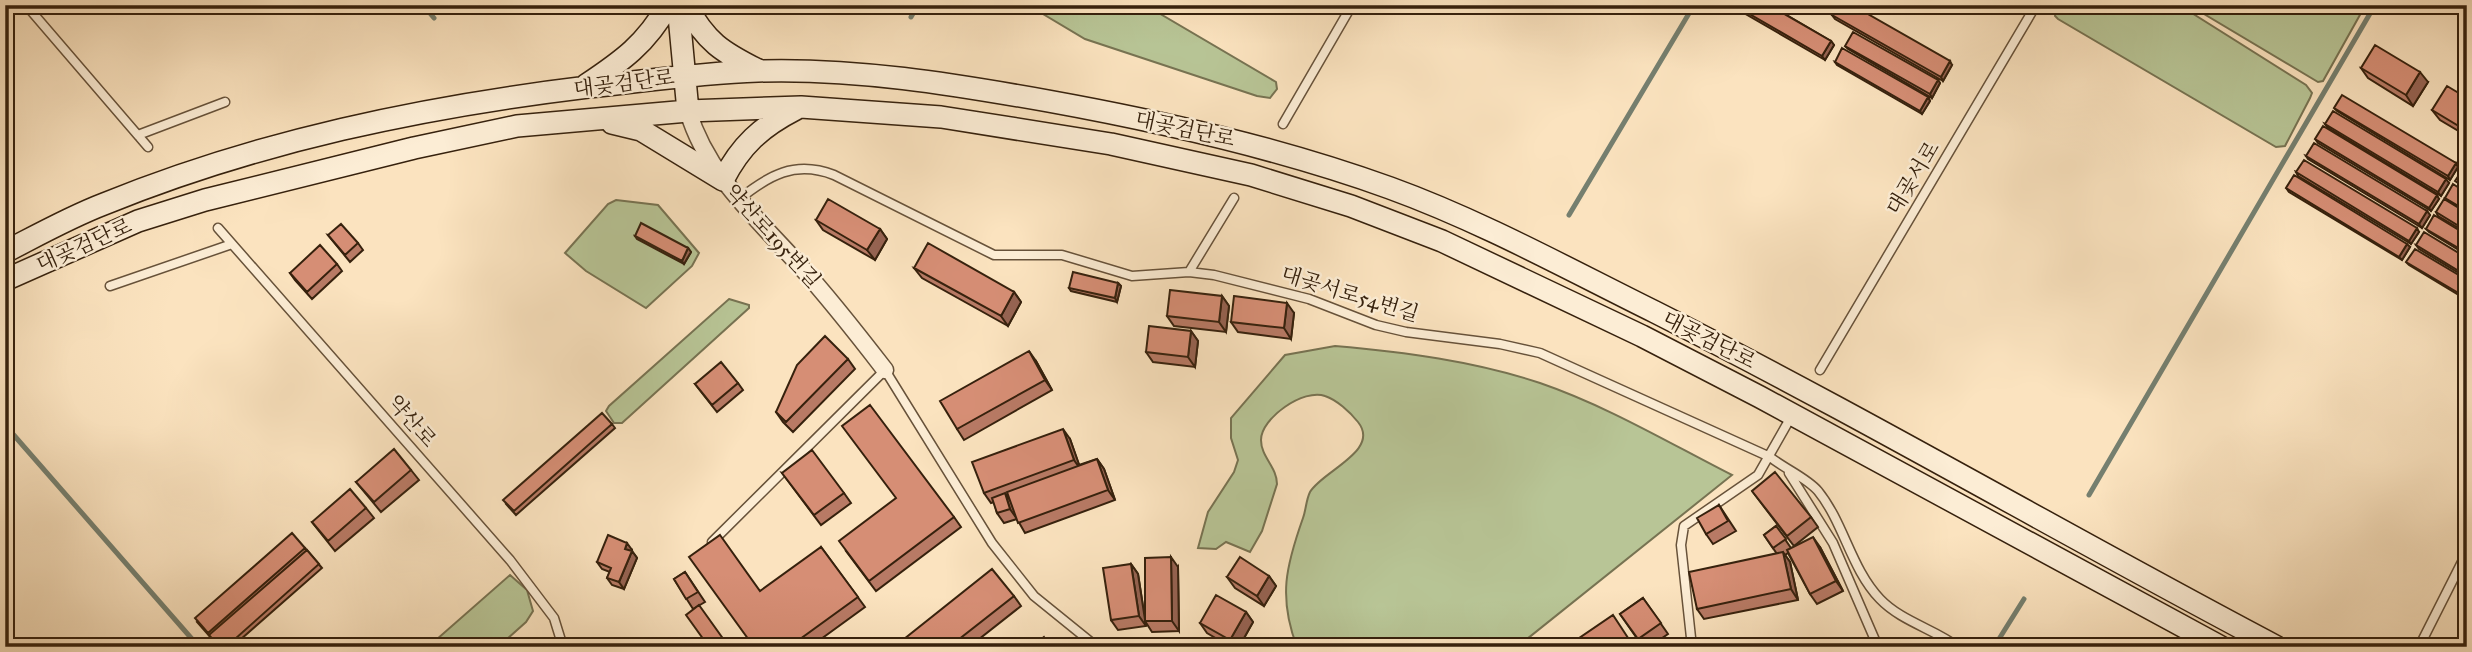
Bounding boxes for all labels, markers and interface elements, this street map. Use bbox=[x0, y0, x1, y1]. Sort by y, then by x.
street label: 대곶검단로 bbox=[572, 64, 676, 102]
street label: 대곶검단로 bbox=[1133, 106, 1237, 152]
street label: 대곶서로 bbox=[1881, 137, 1945, 219]
street label: 약산로195번길 bbox=[720, 179, 826, 293]
street label: 대곶검단로 bbox=[32, 212, 136, 278]
street label: 대곶서로54번길 bbox=[1278, 261, 1422, 327]
street label: 대곶검단로 bbox=[1658, 305, 1760, 375]
street label: 약산로 bbox=[382, 390, 442, 452]

